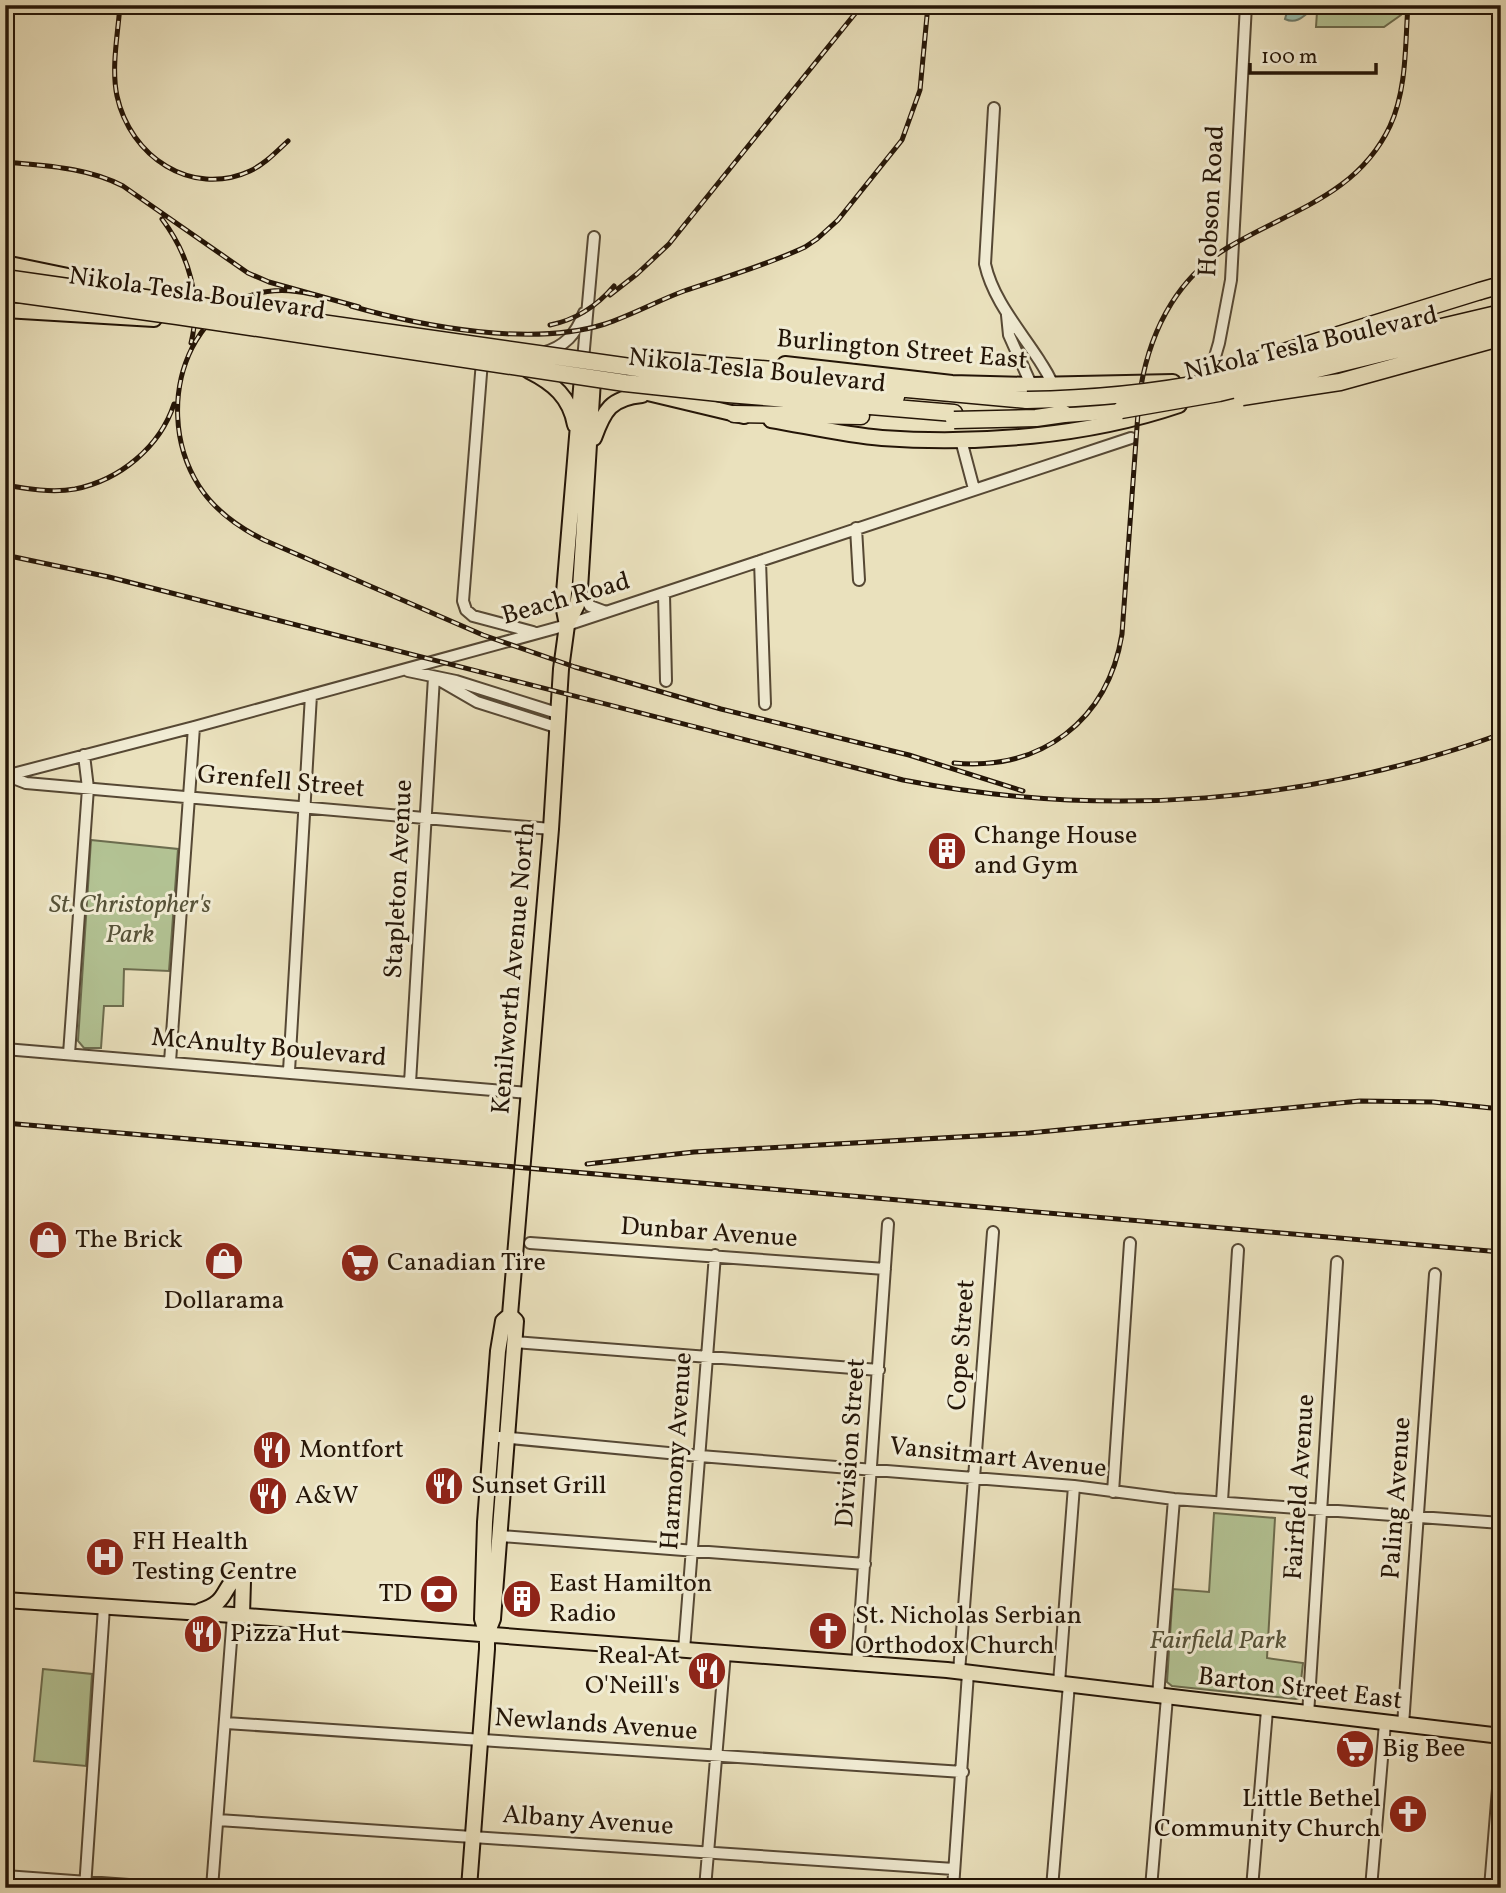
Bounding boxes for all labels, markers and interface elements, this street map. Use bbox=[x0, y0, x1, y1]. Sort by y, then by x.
scale bar bbox=[1250, 32, 1376, 76]
text: 100 m bbox=[1261, 43, 1318, 72]
street label: Hobson Road bbox=[1190, 124, 1234, 278]
street label: Nikola Tesla Boulevard bbox=[66, 258, 328, 330]
street label: Nikola Tesla Boulevard bbox=[1181, 297, 1441, 391]
street label: Burlington Street East bbox=[775, 321, 1029, 379]
street label: Nikola Tesla Boulevard bbox=[626, 340, 888, 402]
street label: Beach Road bbox=[498, 564, 634, 634]
street label: Grenfell Street bbox=[196, 757, 366, 807]
street label: Stapleton Avenue bbox=[376, 778, 422, 980]
place label: Change House and Gym bbox=[974, 818, 1137, 884]
street label: Kenilworth Avenue North bbox=[483, 820, 545, 1116]
building icon: Change House and Gym bbox=[926, 830, 968, 872]
park label: St. Christopher's Park bbox=[49, 887, 212, 953]
street label: McAnulty Boulevard bbox=[150, 1020, 388, 1076]
street label: Dunbar Avenue bbox=[619, 1209, 799, 1257]
shop icon: The Brick bbox=[27, 1219, 69, 1261]
place label: The Brick bbox=[75, 1222, 183, 1258]
shop icon: Dollarama bbox=[203, 1240, 245, 1282]
supermarket icon: Canadian Tire bbox=[339, 1242, 381, 1284]
place label: Canadian Tire bbox=[387, 1245, 546, 1281]
street label: Cope Street bbox=[939, 1278, 985, 1412]
place label: Dollarama bbox=[164, 1283, 284, 1319]
street label: Harmony Avenue bbox=[652, 1351, 702, 1551]
street label: Division Street bbox=[827, 1357, 875, 1529]
street label: Fairfield Avenue bbox=[1276, 1393, 1324, 1581]
street label: Paling Avenue bbox=[1373, 1416, 1421, 1580]
restaurant icon: Montfort bbox=[251, 1429, 293, 1471]
street label: Vansitmart Avenue bbox=[888, 1429, 1108, 1487]
place label: Montfort bbox=[299, 1432, 404, 1468]
restaurant icon: Sunset Grill bbox=[423, 1465, 465, 1507]
place label: Sunset Grill bbox=[471, 1468, 607, 1504]
restaurant icon: A&W bbox=[247, 1475, 289, 1517]
place label: A&W bbox=[295, 1478, 359, 1514]
place label: FH Health Testing Centre bbox=[132, 1524, 297, 1590]
hospital icon: FH Health Testing Centre bbox=[84, 1536, 126, 1578]
place label: East Hamilton Radio bbox=[549, 1566, 712, 1632]
bank icon: TD bbox=[418, 1573, 460, 1615]
place label: TD bbox=[378, 1576, 412, 1612]
building icon: East Hamilton Radio bbox=[501, 1578, 543, 1620]
place label: St. Nicholas Serbian Orthodox Church bbox=[855, 1598, 1082, 1664]
church icon: St. Nicholas Serbian Orthodox Church bbox=[807, 1610, 849, 1652]
restaurant icon: Pizza Hut bbox=[182, 1613, 224, 1655]
place label: Pizza Hut bbox=[230, 1616, 341, 1652]
park label: Fairfield Park bbox=[1149, 1623, 1287, 1659]
place label: Real At O'Neill's bbox=[585, 1638, 680, 1704]
restaurant icon: Real At O'Neill's bbox=[686, 1650, 728, 1692]
street label: Barton Street East bbox=[1196, 1659, 1404, 1719]
street label: Newlands Avenue bbox=[493, 1700, 699, 1750]
supermarket icon: Big Bee bbox=[1334, 1728, 1376, 1770]
place label: Big Bee bbox=[1382, 1731, 1465, 1767]
place label: Little Bethel Community Church bbox=[1154, 1781, 1381, 1847]
church icon: Little Bethel Community Church bbox=[1387, 1793, 1429, 1835]
street label: Albany Avenue bbox=[501, 1797, 675, 1845]

